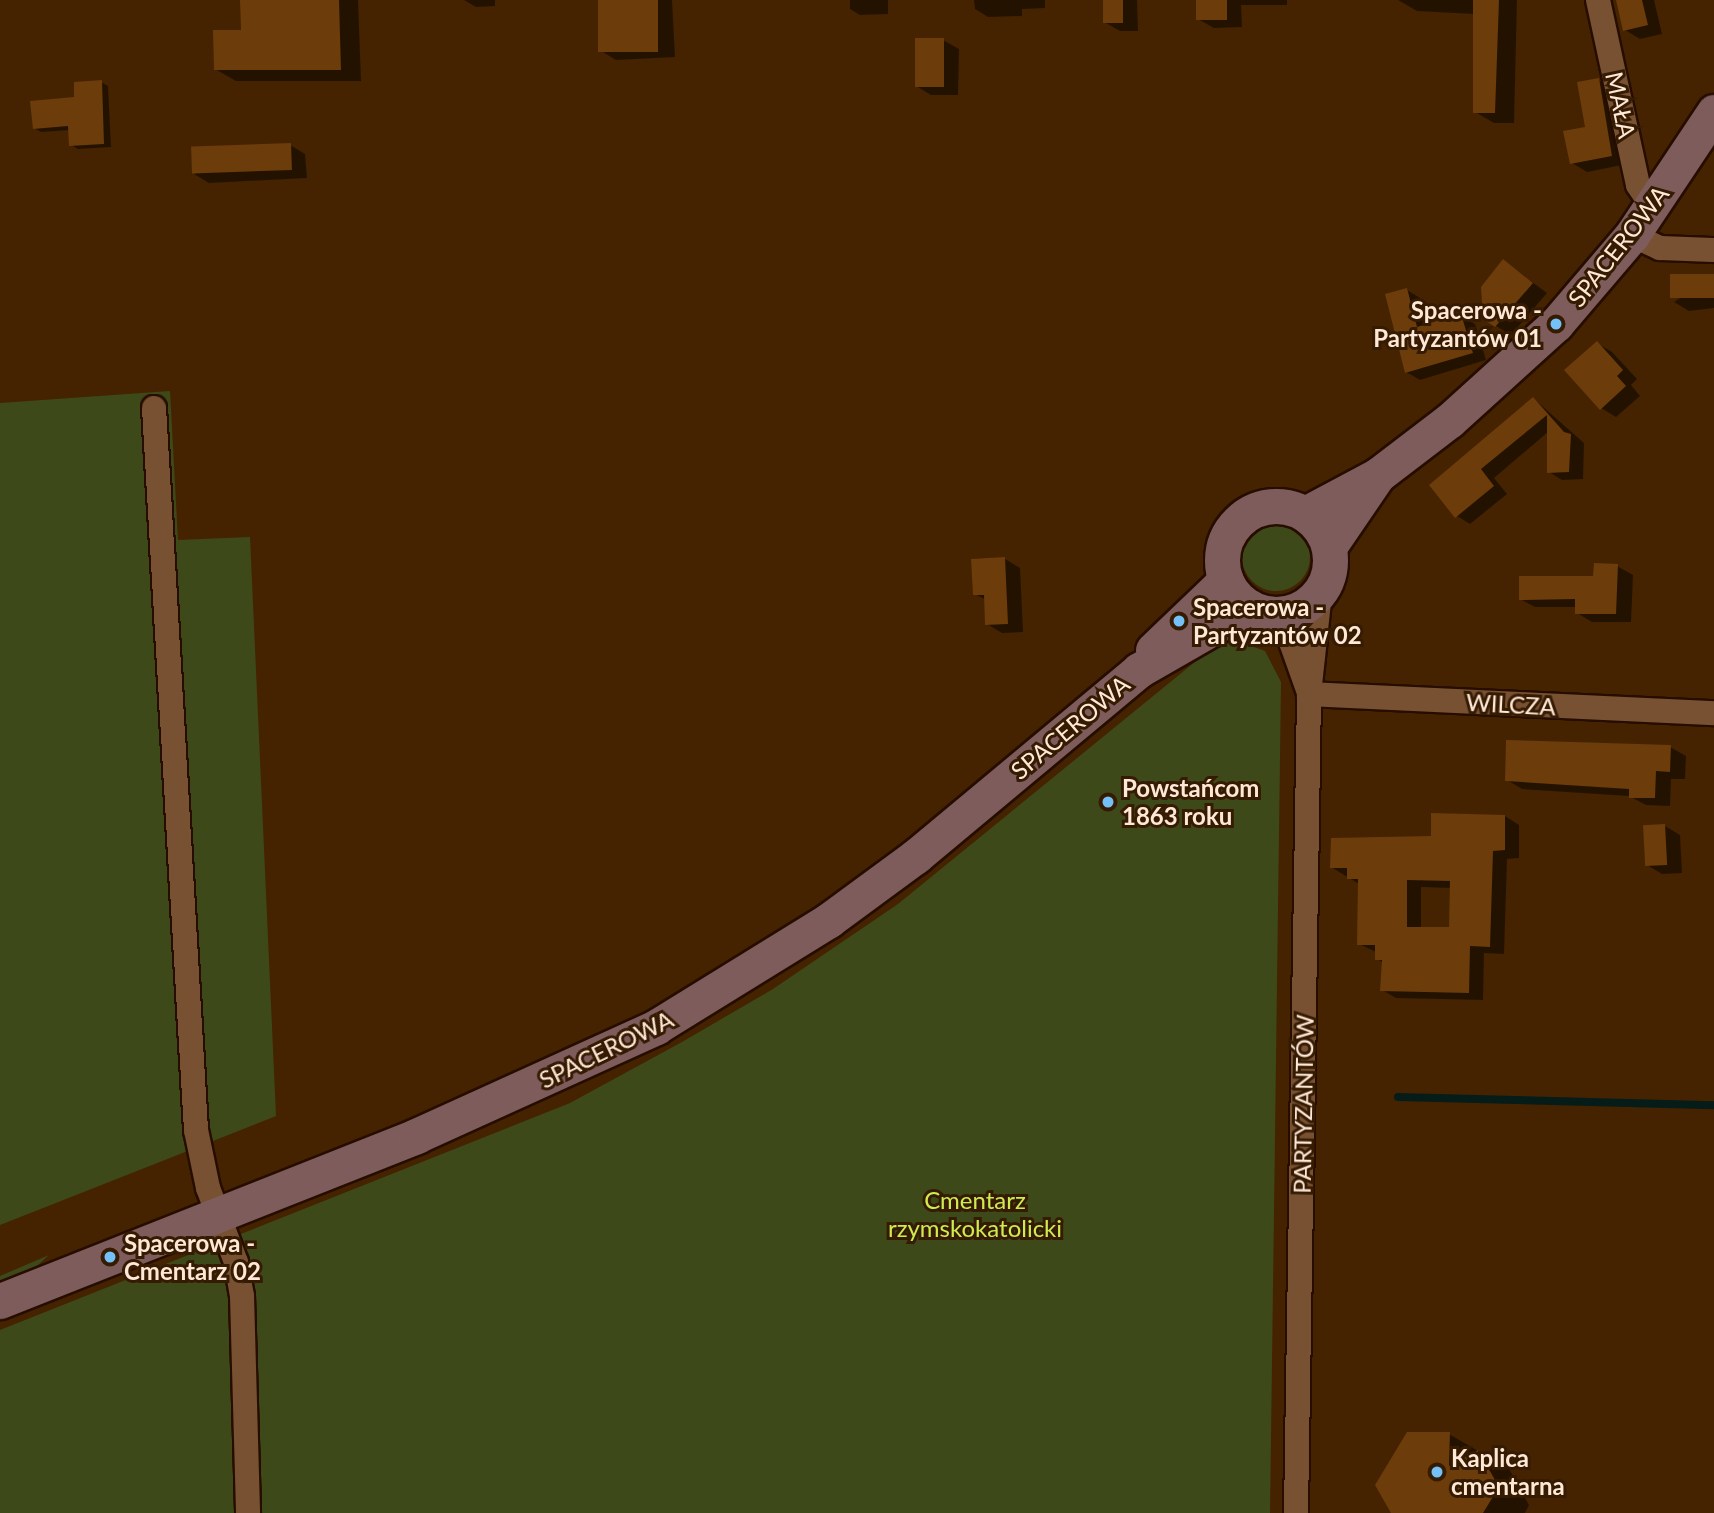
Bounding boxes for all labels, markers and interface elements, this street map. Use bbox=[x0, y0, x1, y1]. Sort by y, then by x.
street label: MAŁA bbox=[1600, 69, 1642, 141]
street label: SPACEROWA bbox=[1562, 180, 1674, 312]
place label: Spacerowa - Partyzantów 01 bbox=[1373, 296, 1542, 352]
marker: Spacerowa - Partyzantów 01 bbox=[1548, 316, 1564, 332]
place label: Spacerowa - Partyzantów 02 bbox=[1193, 593, 1362, 649]
marker: Spacerowa - Partyzantów 02 bbox=[1171, 613, 1187, 629]
street label: SPACEROWA bbox=[1005, 669, 1135, 785]
street label: WILCZA bbox=[1465, 687, 1557, 721]
place label: Powstańcom 1863 roku bbox=[1122, 774, 1259, 830]
marker: Powstańcom 1863 roku bbox=[1100, 794, 1116, 810]
street label: SPACEROWA bbox=[534, 1004, 678, 1094]
street label: PARTYZANTÓW bbox=[1287, 1014, 1319, 1194]
park label: Cmentarz rzymskokatolicki bbox=[888, 1186, 1062, 1242]
place label: Spacerowa - Cmentarz 02 bbox=[124, 1229, 261, 1285]
marker: Spacerowa - Cmentarz 02 bbox=[102, 1249, 118, 1265]
place label: Kaplica cmentarna bbox=[1451, 1444, 1565, 1500]
marker: Kaplica cmentarna bbox=[1429, 1464, 1445, 1480]

